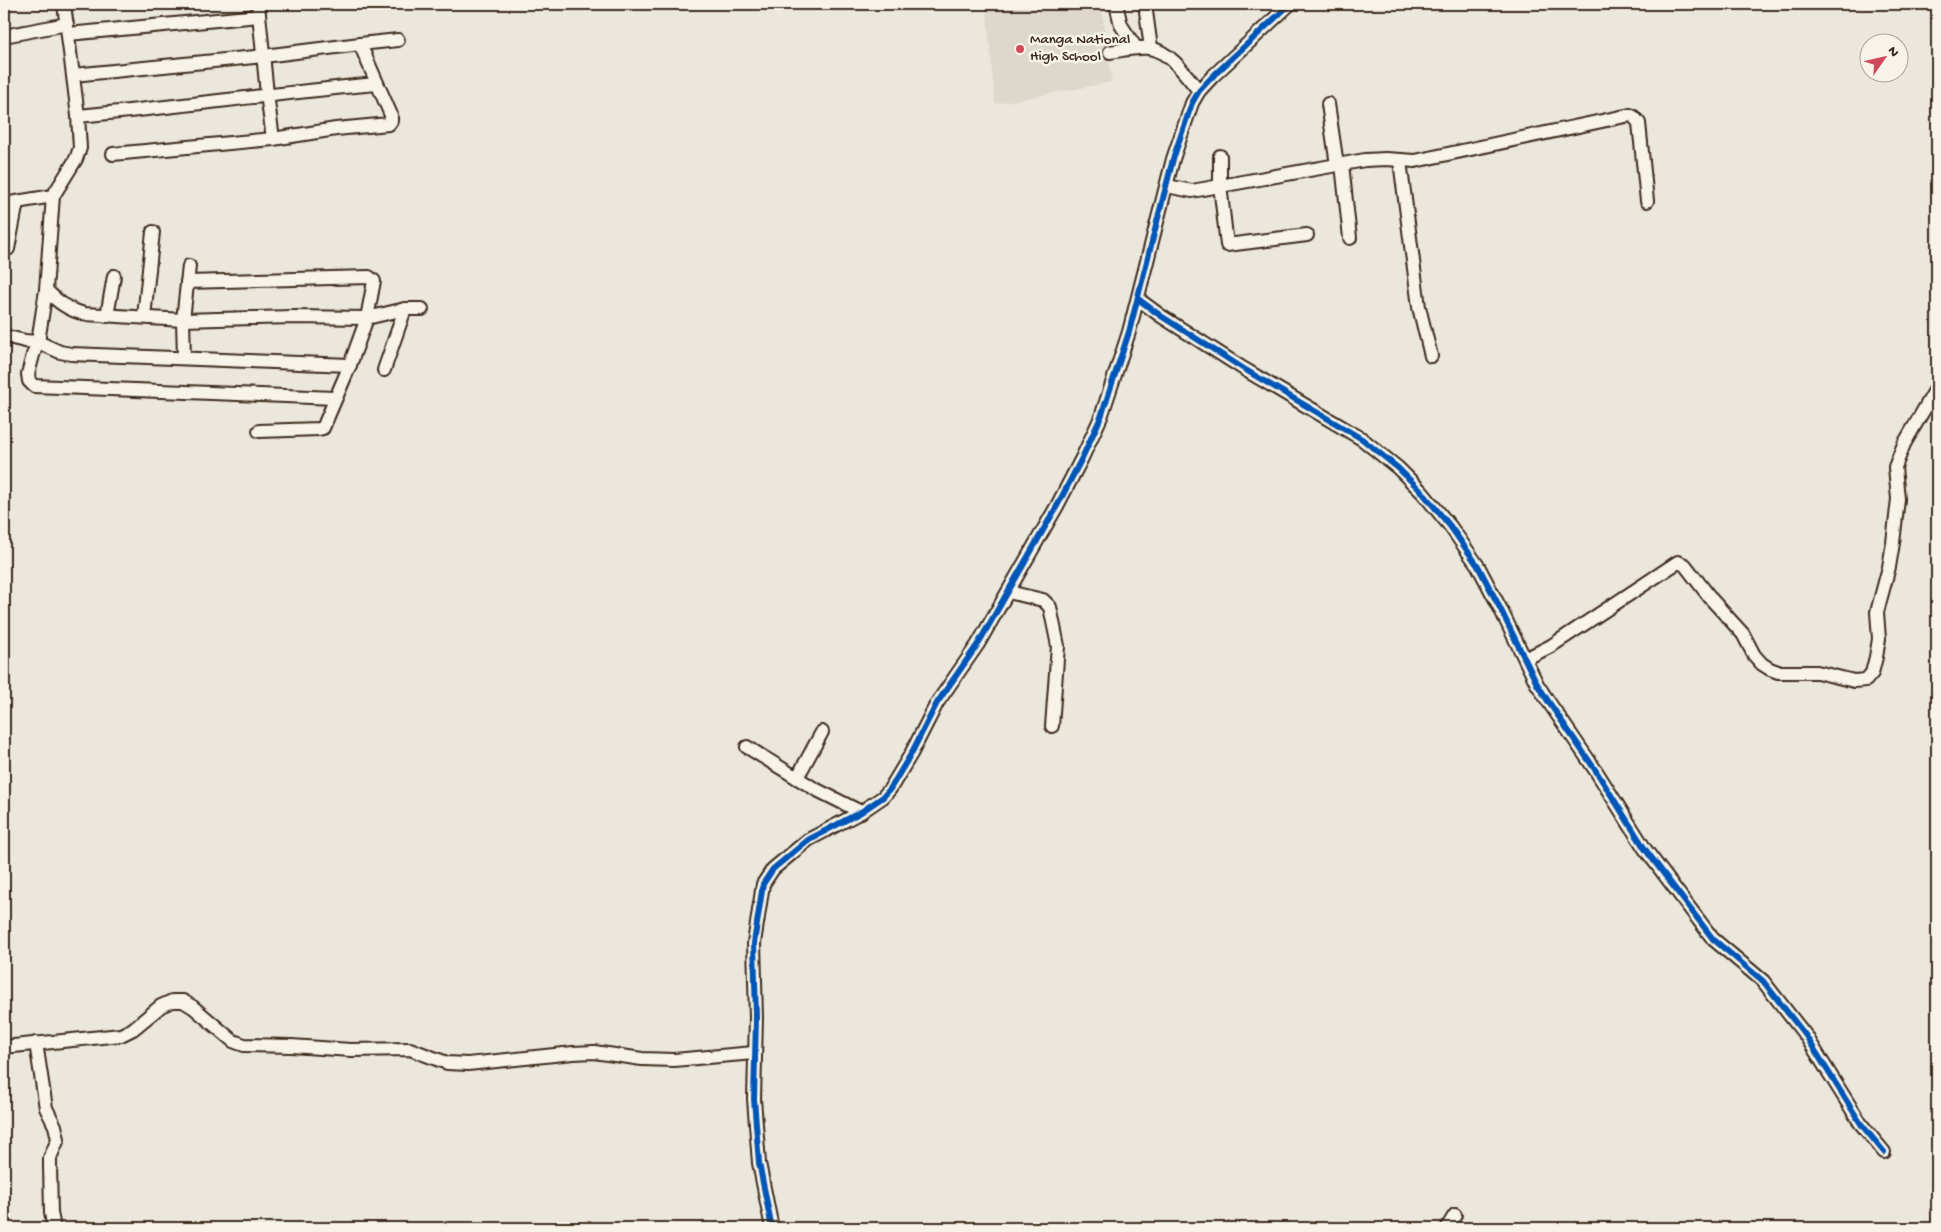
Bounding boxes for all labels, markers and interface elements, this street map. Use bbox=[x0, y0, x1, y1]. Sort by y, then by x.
place label: Manga National High School bbox=[1030, 31, 1130, 66]
north arrow bbox=[1858, 32, 1908, 82]
marker: Manga National High School bbox=[1014, 43, 1026, 55]
text: N bbox=[1883, 44, 1902, 61]

